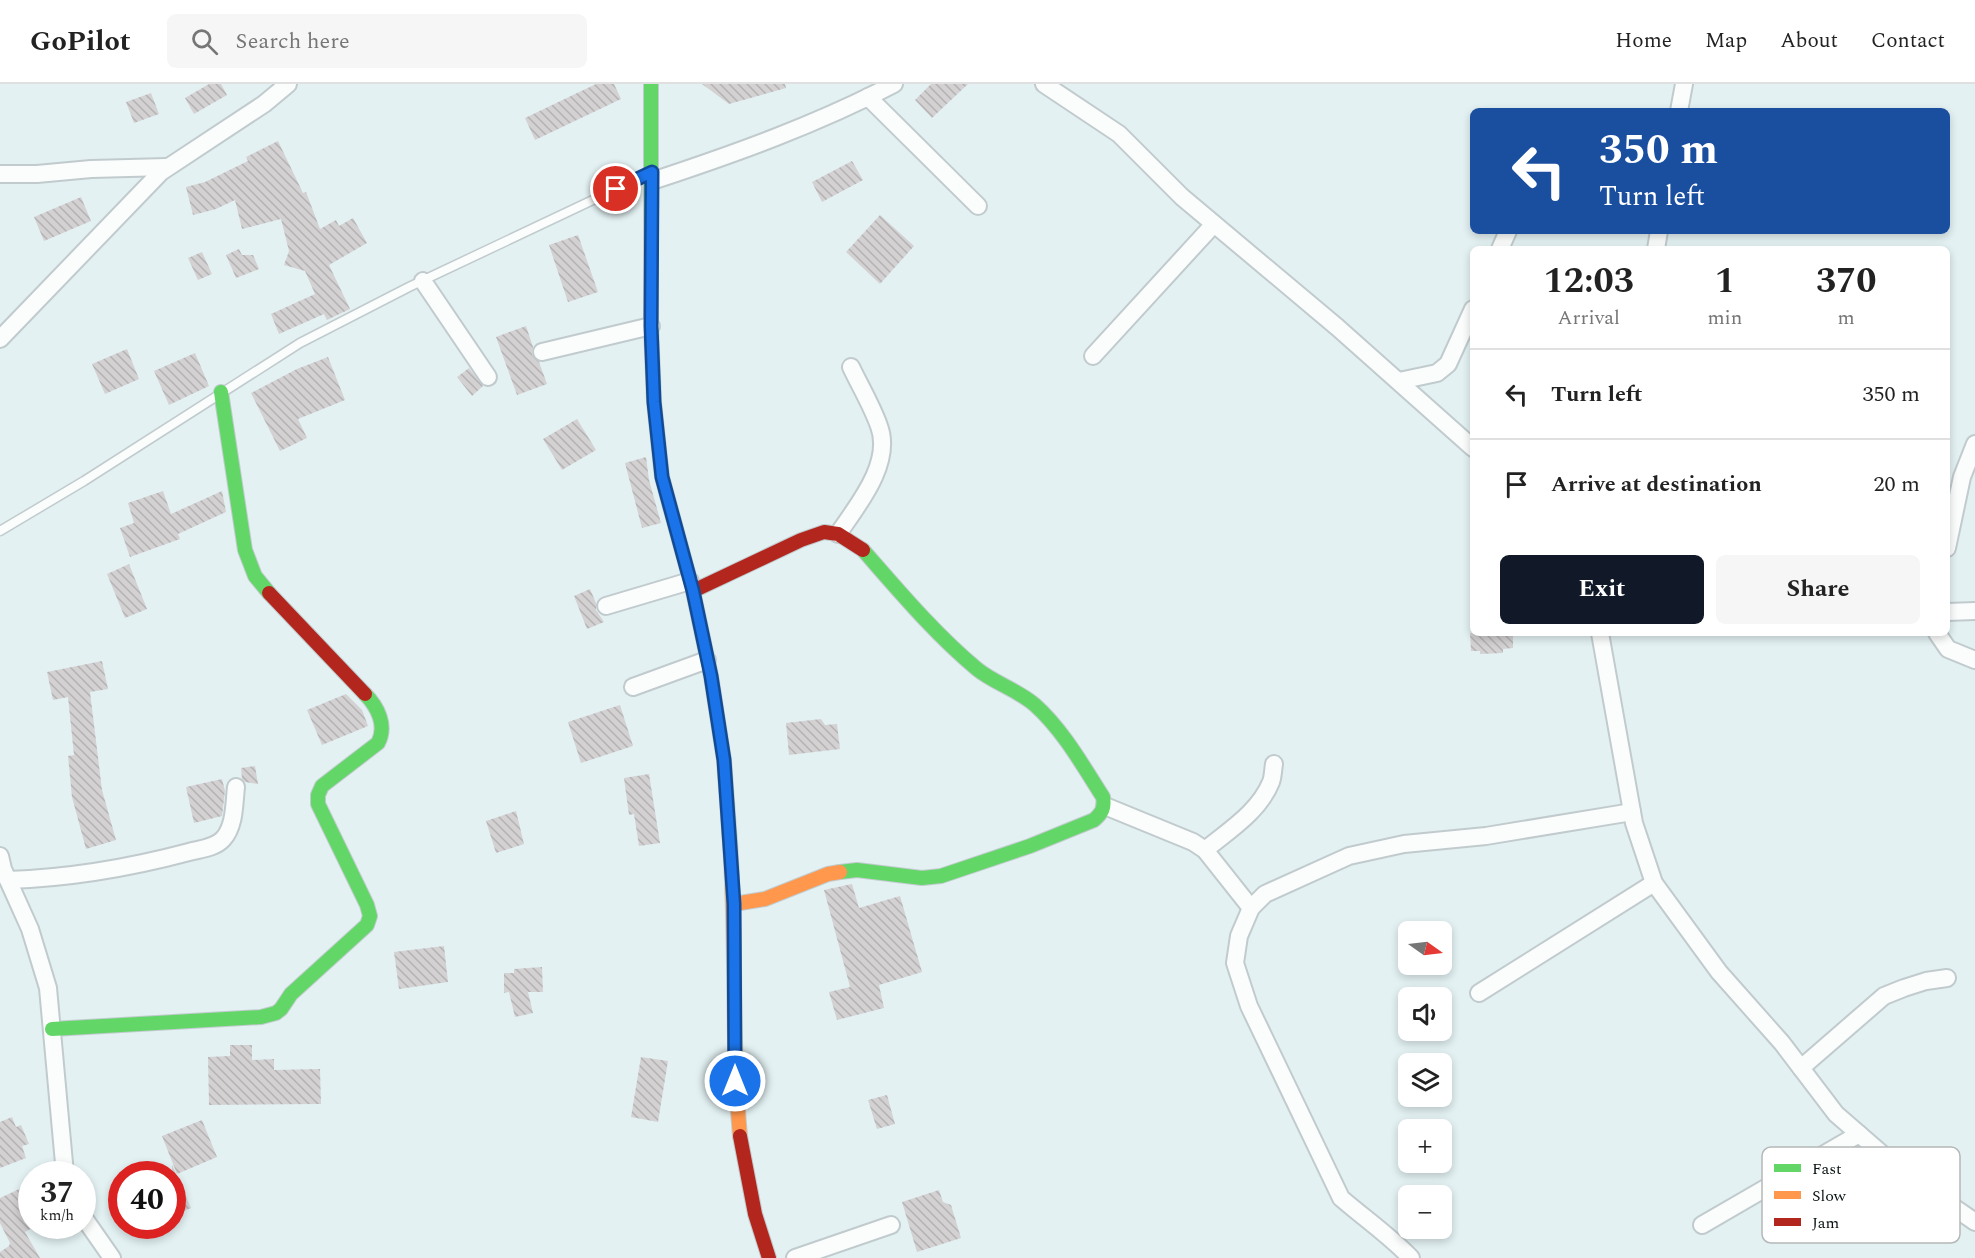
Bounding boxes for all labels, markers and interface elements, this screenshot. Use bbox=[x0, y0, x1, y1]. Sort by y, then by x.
search box bbox=[167, 14, 587, 68]
text: GoPilot bbox=[30, 20, 131, 63]
icon: search bbox=[188, 25, 221, 58]
text: Search here bbox=[236, 25, 350, 58]
text: Home bbox=[1615, 25, 1672, 57]
text: Map bbox=[1705, 25, 1747, 57]
text: About bbox=[1780, 25, 1838, 57]
text: Contact bbox=[1871, 25, 1945, 57]
text: 350 m bbox=[1599, 119, 1718, 182]
icon: left bbox=[1500, 132, 1578, 210]
pin bbox=[590, 163, 641, 214]
icon: arrive bbox=[599, 172, 632, 205]
text: Turn left bbox=[1599, 176, 1705, 218]
text: 12:03 bbox=[1543, 254, 1634, 309]
text: 1 bbox=[1715, 254, 1735, 309]
text: 370 bbox=[1816, 254, 1876, 309]
text: Arrival bbox=[1558, 303, 1620, 333]
text: min bbox=[1707, 303, 1742, 333]
text: m bbox=[1838, 303, 1855, 333]
icon: left bbox=[1500, 378, 1533, 411]
text: Turn left bbox=[1551, 378, 1643, 411]
text: 350 m bbox=[1863, 378, 1920, 411]
icon: arrive bbox=[1500, 468, 1533, 501]
text: Arrive at destination bbox=[1551, 468, 1762, 501]
text: 20 m bbox=[1874, 468, 1920, 501]
button: Exit bbox=[1500, 555, 1704, 624]
button: Share bbox=[1716, 555, 1920, 624]
north arrow bbox=[1398, 921, 1452, 975]
map controls bbox=[1398, 921, 1452, 1239]
button: sound bbox=[1398, 987, 1452, 1041]
position arrow bbox=[703, 1049, 767, 1113]
button: layers bbox=[1398, 1053, 1452, 1107]
button: + bbox=[1398, 1119, 1452, 1173]
legend bbox=[1762, 1147, 1960, 1243]
text: Fast bbox=[1812, 1157, 1842, 1181]
speed limit sign: 40 bbox=[108, 1161, 186, 1239]
text: 37 bbox=[40, 1170, 74, 1216]
text: Slow bbox=[1812, 1184, 1847, 1208]
button: − bbox=[1398, 1185, 1452, 1239]
text: km/h bbox=[40, 1204, 74, 1227]
text: Jam bbox=[1812, 1211, 1840, 1235]

